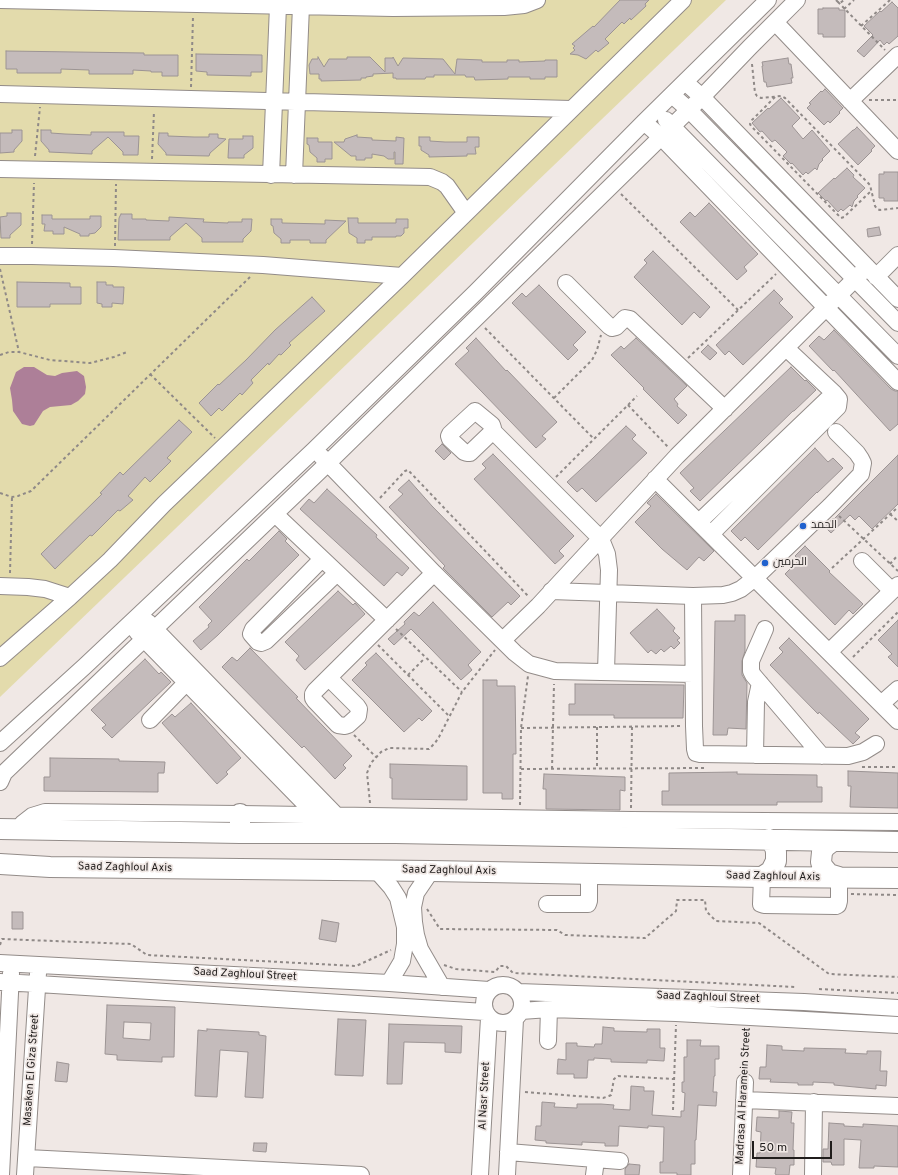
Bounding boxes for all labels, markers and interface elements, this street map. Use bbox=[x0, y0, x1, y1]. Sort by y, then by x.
place label: الحمد bbox=[811, 519, 837, 533]
marker: الحمد bbox=[798, 521, 808, 531]
place label: الحرمين bbox=[773, 556, 807, 570]
marker: الحرمين bbox=[760, 558, 770, 568]
street label: Saad Zaghloul Axis bbox=[78, 861, 172, 875]
street label: Saad Zaghloul Axis bbox=[402, 864, 496, 878]
street label: Saad Zaghloul Axis bbox=[726, 870, 820, 884]
street label: Saad Zaghloul Street bbox=[193, 966, 297, 984]
street label: Saad Zaghloul Street bbox=[656, 990, 760, 1006]
street label: Masaken El Giza Street bbox=[22, 1014, 42, 1126]
street label: Madrasa Al Haramein Street bbox=[734, 1027, 754, 1165]
street label: Al Nasr Street bbox=[477, 1061, 493, 1131]
scale bar bbox=[754, 1133, 834, 1159]
text: 50 m bbox=[759, 1140, 787, 1156]

